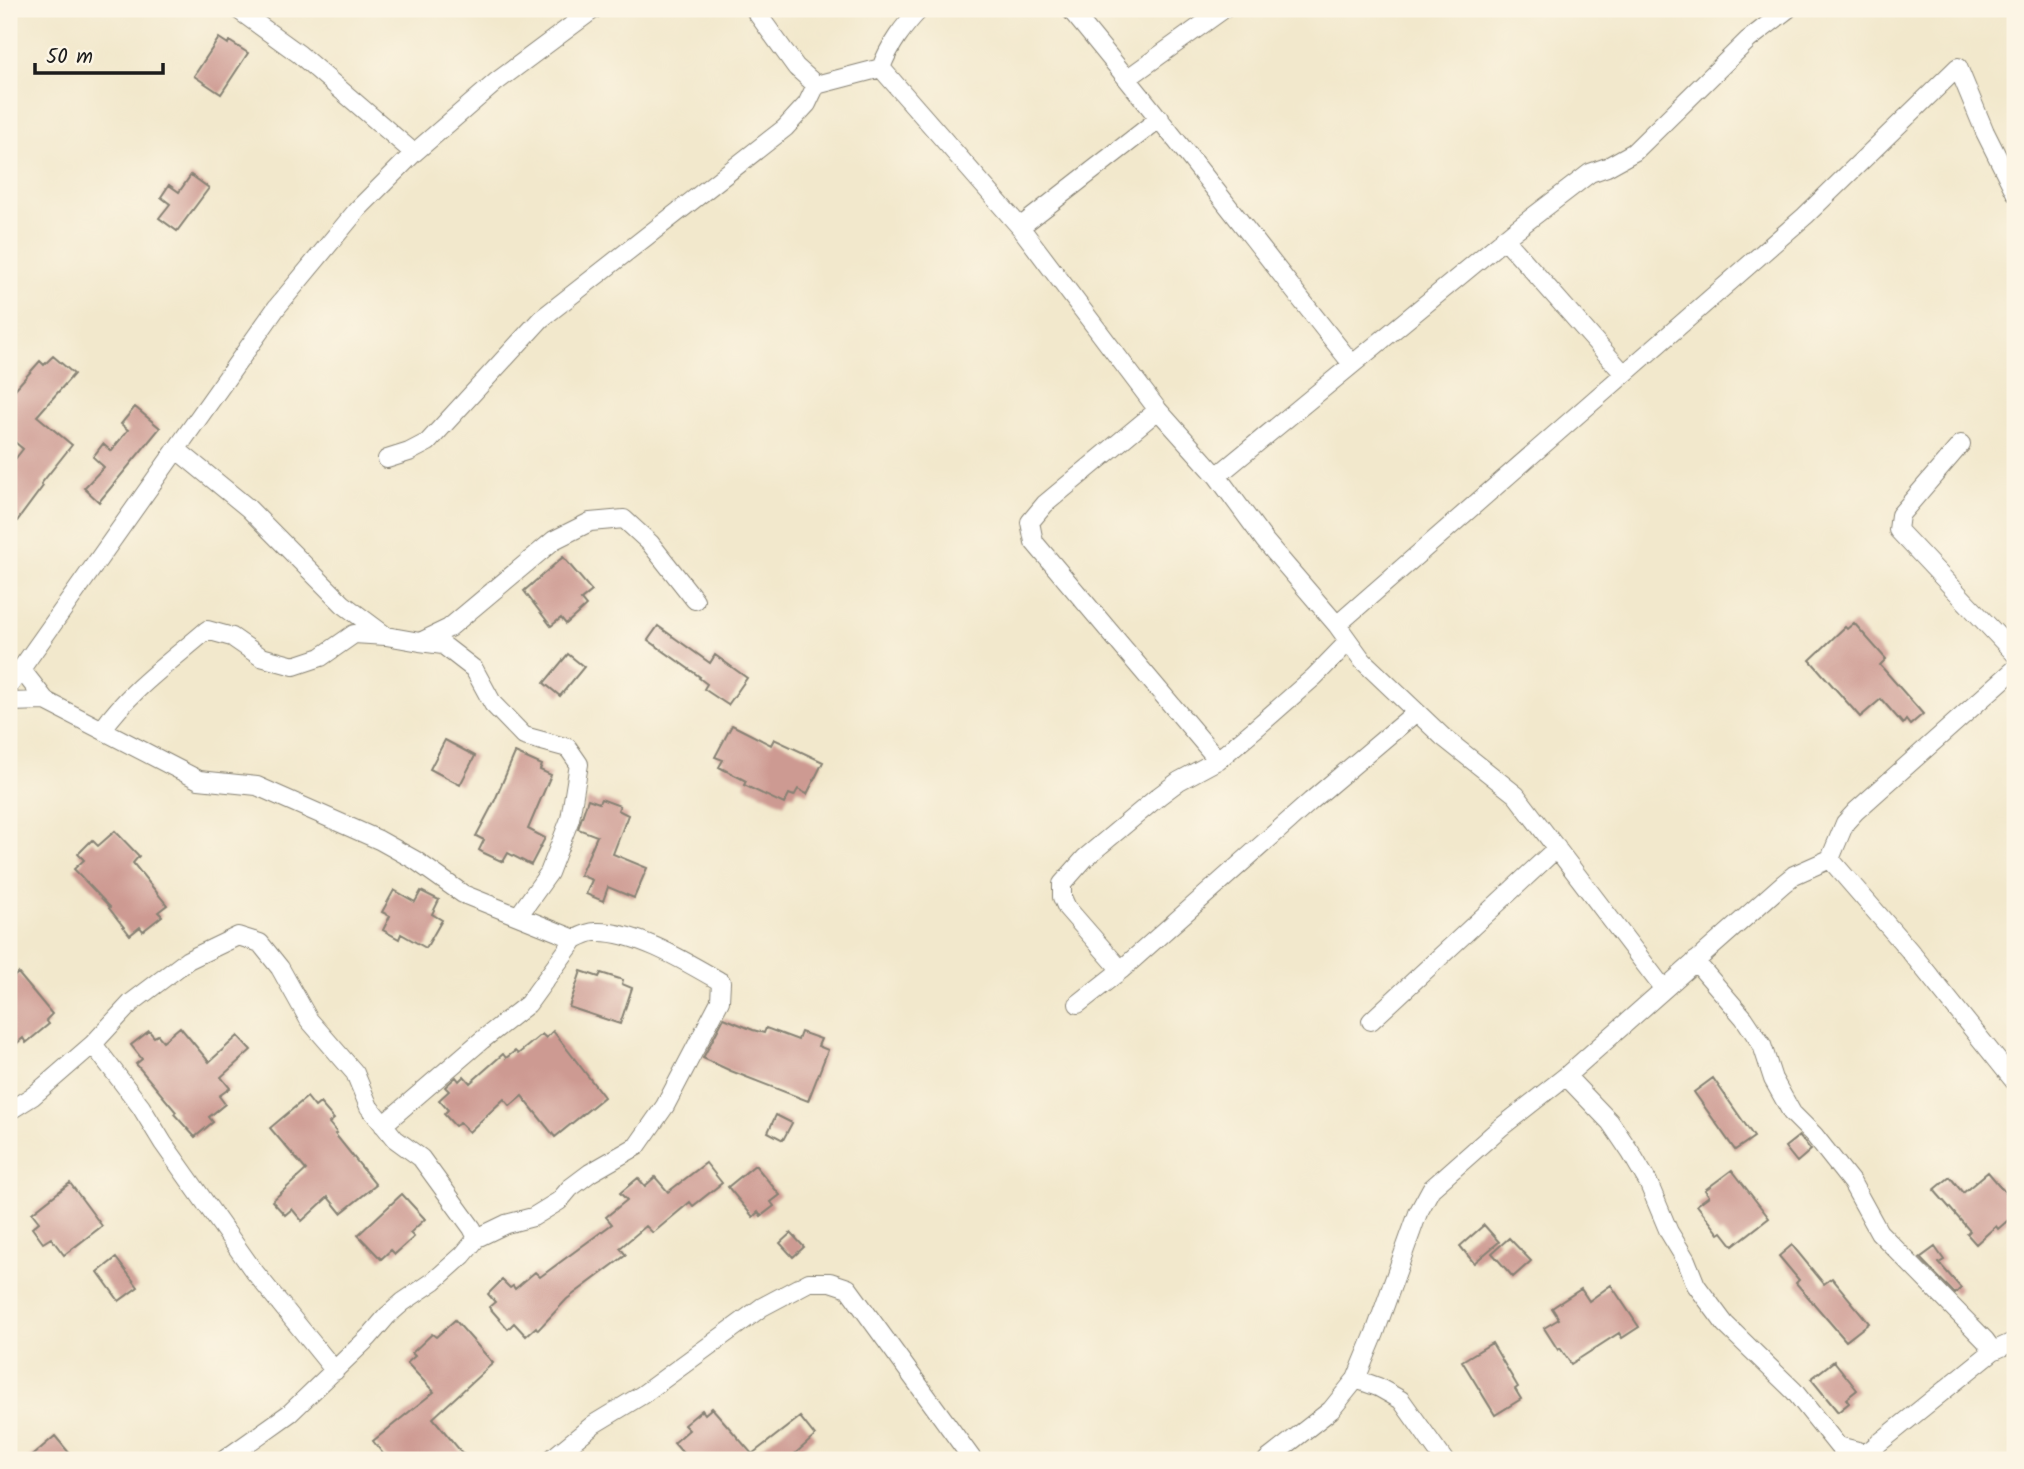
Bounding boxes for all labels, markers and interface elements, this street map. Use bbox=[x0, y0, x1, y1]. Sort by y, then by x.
scale bar bbox=[35, 32, 163, 76]
text: 50 m bbox=[46, 41, 93, 74]

